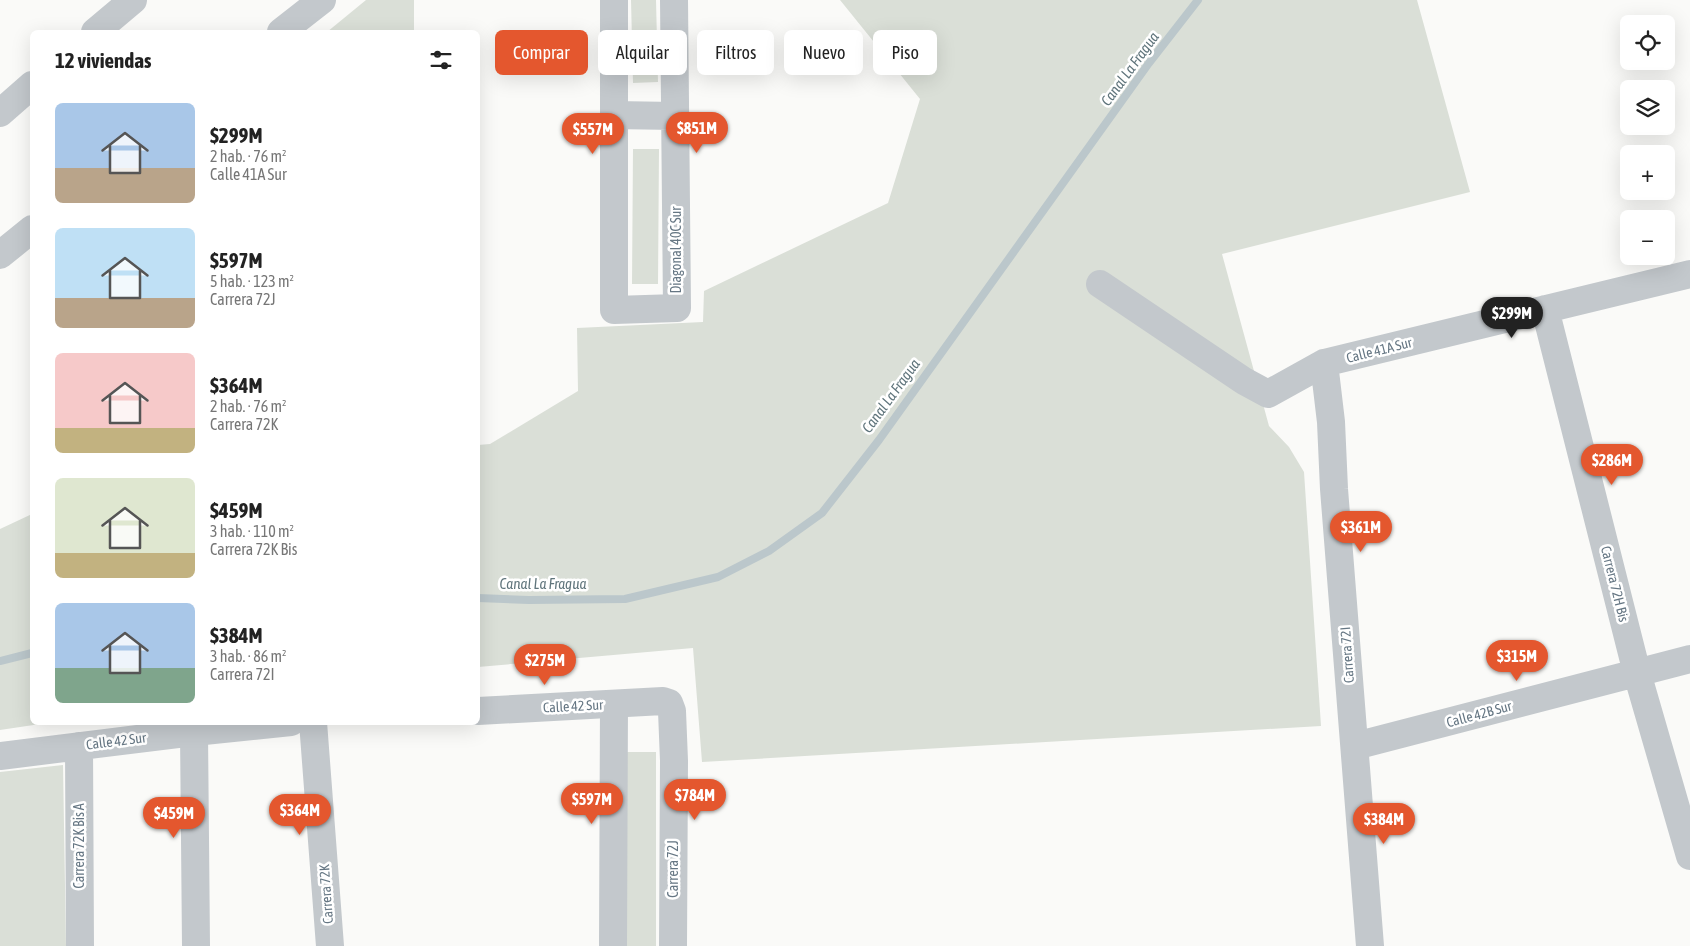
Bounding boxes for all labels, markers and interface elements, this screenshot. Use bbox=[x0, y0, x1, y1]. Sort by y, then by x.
map controls bbox=[1620, 15, 1675, 265]
button: locate bbox=[1620, 15, 1675, 70]
water label: Canal La Fragua bbox=[1097, 29, 1162, 109]
chip: Comprar bbox=[495, 30, 588, 75]
chip: Alquilar bbox=[598, 30, 687, 75]
chip: Filtros bbox=[697, 30, 774, 75]
chip: Nuevo bbox=[784, 30, 863, 75]
chip: Piso bbox=[873, 30, 937, 75]
icon: filters bbox=[427, 46, 455, 74]
text: 12 viviendas bbox=[55, 48, 151, 72]
button: layers bbox=[1620, 80, 1675, 135]
pin: $557M bbox=[558, 112, 628, 155]
pin: $851M bbox=[662, 112, 732, 154]
text: $851M bbox=[677, 119, 717, 137]
text: $557M bbox=[573, 120, 613, 138]
icon: home bbox=[95, 123, 155, 183]
text: $299M bbox=[210, 123, 263, 147]
button: + bbox=[1620, 145, 1675, 200]
text: 2 hab. · 76 m² bbox=[210, 147, 286, 165]
text: Calle 41A Sur bbox=[210, 165, 287, 183]
street label: Diagonal 40C Sur bbox=[668, 206, 684, 293]
button: − bbox=[1620, 210, 1675, 265]
icon: home bbox=[95, 248, 155, 308]
text: $597M bbox=[210, 248, 263, 272]
text: 5 hab. · 123 m² bbox=[210, 272, 294, 290]
text: Carrera 72J bbox=[210, 290, 276, 308]
pin: $299M bbox=[1477, 296, 1547, 339]
text: $299M bbox=[1492, 304, 1532, 322]
street label: Calle 41A Sur bbox=[1345, 334, 1414, 366]
water label: Canal La Fragua bbox=[858, 356, 923, 436]
icon: home bbox=[95, 373, 155, 433]
text: $364M bbox=[210, 373, 263, 397]
text: 2 hab. · 76 m² bbox=[210, 397, 286, 415]
text: Carrera 72K bbox=[210, 415, 278, 433]
pin: $286M bbox=[1577, 444, 1647, 486]
text: $286M bbox=[1592, 451, 1632, 469]
icon: home bbox=[95, 498, 155, 558]
text: $459M bbox=[210, 498, 263, 522]
pin: $361M bbox=[1326, 510, 1396, 553]
text: $361M bbox=[1341, 518, 1381, 536]
text: 3 hab. · 110 m² bbox=[210, 522, 294, 540]
text: Carrera 72K Bis bbox=[210, 540, 297, 558]
street label: Carrera 72H Bis bbox=[1598, 544, 1632, 624]
water label: Canal La Fragua bbox=[500, 575, 586, 592]
icon: home bbox=[95, 623, 155, 683]
text: $384M bbox=[210, 623, 263, 647]
street label: Carrera 72I bbox=[1337, 626, 1357, 684]
pin: $315M bbox=[1482, 640, 1552, 682]
pin: $275M bbox=[510, 644, 580, 686]
text: 3 hab. · 86 m² bbox=[210, 647, 286, 665]
text: $315M bbox=[1497, 647, 1537, 665]
text: $275M bbox=[525, 651, 565, 669]
text: Carrera 72I bbox=[210, 665, 275, 683]
street label: Calle 42 Sur bbox=[543, 696, 604, 716]
street label: Calle 42B Sur bbox=[1445, 697, 1514, 730]
street label: Calle 42 Sur bbox=[85, 729, 148, 753]
pin: $784M bbox=[660, 778, 730, 821]
pin: $597M bbox=[557, 782, 627, 825]
text: $784M bbox=[675, 786, 715, 804]
text: $597M bbox=[572, 790, 612, 808]
pin: $364M bbox=[265, 794, 335, 836]
pin: $459M bbox=[139, 796, 209, 839]
text: $364M bbox=[280, 801, 320, 819]
pin: $384M bbox=[1349, 802, 1419, 845]
street label: Carrera 72K Bis A bbox=[71, 803, 87, 889]
text: $459M bbox=[154, 804, 194, 822]
text: $384M bbox=[1364, 810, 1404, 828]
street label: Carrera 72J bbox=[665, 840, 681, 898]
street label: Carrera 72K bbox=[316, 864, 336, 924]

